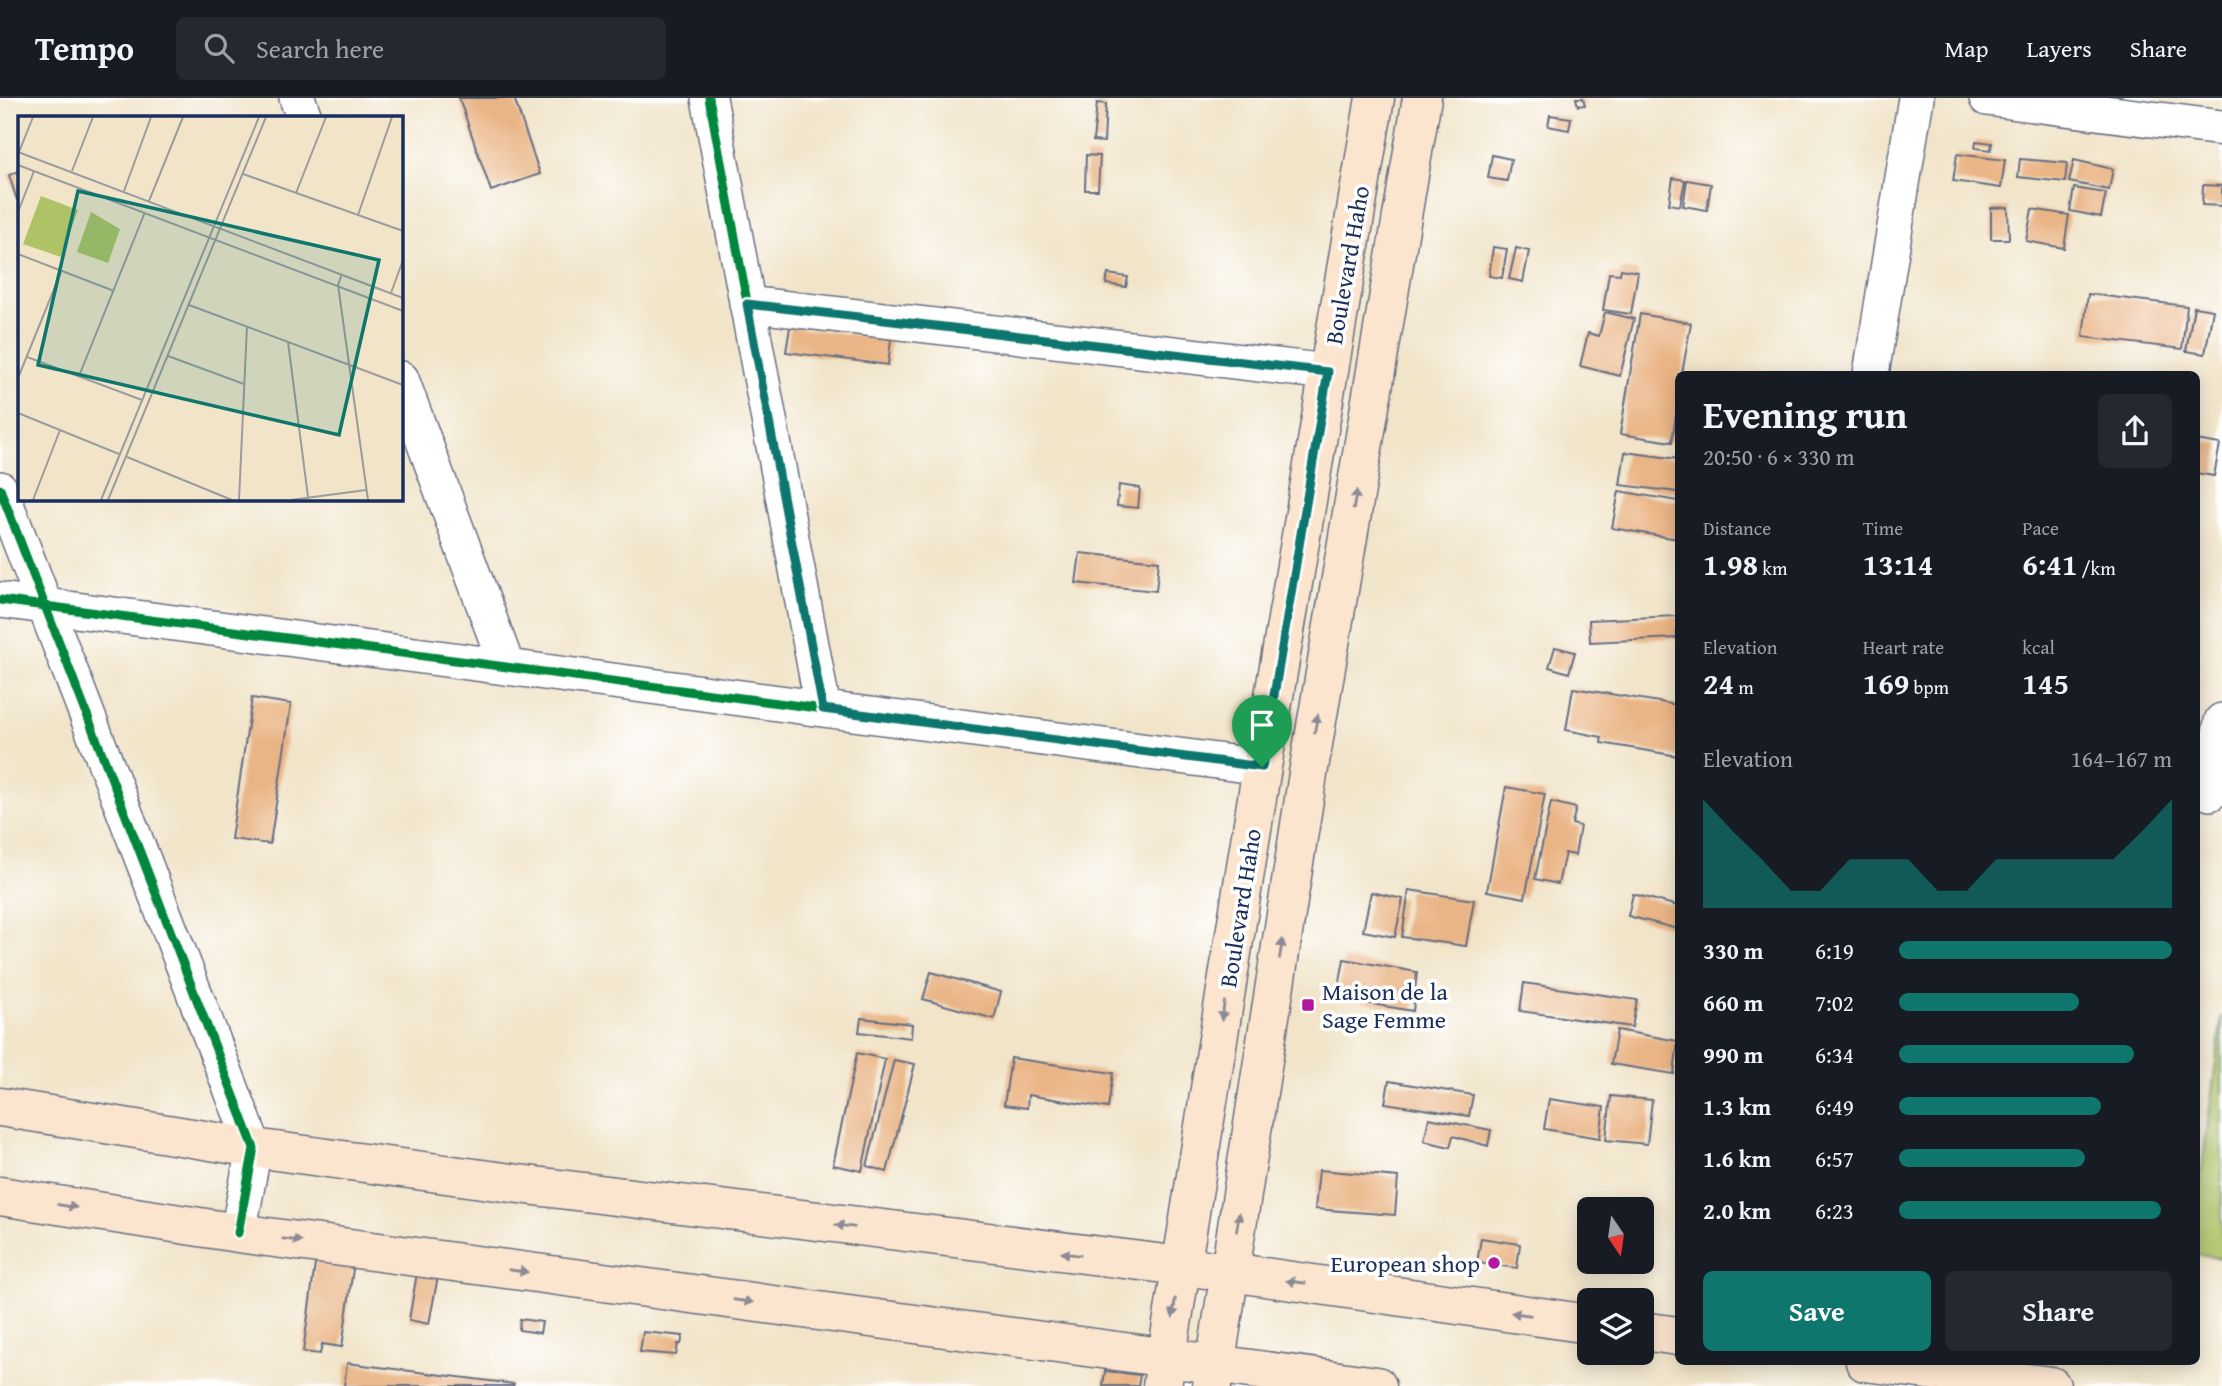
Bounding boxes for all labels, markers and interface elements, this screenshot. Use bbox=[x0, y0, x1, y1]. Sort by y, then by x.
search box bbox=[176, 17, 666, 80]
text: Tempo bbox=[35, 24, 134, 72]
icon: search bbox=[200, 29, 238, 67]
text: Search here bbox=[256, 29, 384, 68]
text: Map bbox=[1945, 31, 1988, 66]
text: Layers bbox=[2026, 31, 2092, 66]
text: Share bbox=[2130, 31, 2187, 66]
inset map bbox=[18, 116, 402, 500]
street label: Boulevard Haho bbox=[1316, 183, 1378, 347]
text: Evening run bbox=[1703, 386, 1907, 442]
button: share bbox=[2098, 394, 2172, 468]
text: 20:50 · 6 × 330 m bbox=[1703, 440, 1855, 473]
one-way arrow bbox=[1350, 489, 1361, 511]
text: Distance bbox=[1703, 514, 1771, 542]
text: Time bbox=[1863, 514, 1903, 542]
text: Pace bbox=[2022, 514, 2059, 542]
text: 1.98 bbox=[1703, 542, 1758, 586]
text: 13:14 bbox=[1863, 542, 1933, 586]
text: 6:41 bbox=[2022, 542, 2077, 586]
text: km bbox=[1758, 554, 1787, 582]
text: /km bbox=[2077, 554, 2116, 582]
text: Elevation bbox=[1703, 633, 1777, 661]
text: Heart rate bbox=[1863, 633, 1944, 661]
text: kcal bbox=[2022, 633, 2055, 661]
text: 24 bbox=[1703, 661, 1734, 705]
text: 169 bbox=[1863, 661, 1909, 705]
text: 145 bbox=[2022, 661, 2069, 705]
text: m bbox=[1734, 673, 1754, 701]
text: bpm bbox=[1909, 673, 1949, 701]
pin bbox=[1232, 695, 1292, 767]
icon: arrive bbox=[1243, 706, 1281, 744]
one-way arrow bbox=[1311, 713, 1322, 735]
text: Elevation bbox=[1703, 742, 1793, 775]
text: 164–167 m bbox=[2071, 742, 2172, 775]
street label: Boulevard Haho bbox=[1210, 826, 1270, 990]
text: 330 m bbox=[1703, 934, 1764, 967]
text: 6:19 bbox=[1815, 934, 1854, 967]
one-way arrow bbox=[1276, 937, 1287, 959]
place label: Maison de la Sage Femme bbox=[1322, 974, 1448, 1037]
text: 660 m bbox=[1703, 986, 1764, 1019]
text: 7:02 bbox=[1815, 986, 1854, 1019]
marker: Maison de la Sage Femme bbox=[1300, 997, 1316, 1013]
one-way arrow bbox=[1217, 1000, 1228, 1022]
text: 990 m bbox=[1703, 1038, 1764, 1071]
text: 6:34 bbox=[1815, 1038, 1854, 1071]
text: 1.3 km bbox=[1703, 1090, 1771, 1123]
text: 6:49 bbox=[1815, 1090, 1854, 1123]
text: 1.6 km bbox=[1703, 1142, 1771, 1175]
text: 6:57 bbox=[1815, 1142, 1854, 1175]
text: 2.0 km bbox=[1703, 1194, 1771, 1227]
text: 6:23 bbox=[1815, 1194, 1854, 1227]
north arrow bbox=[1577, 1197, 1654, 1274]
map controls bbox=[1577, 1197, 1654, 1365]
one-way arrow bbox=[57, 1201, 79, 1212]
one-way arrow bbox=[1233, 1211, 1244, 1233]
one-way arrow bbox=[834, 1220, 856, 1231]
one-way arrow bbox=[282, 1235, 304, 1246]
place label: European shop bbox=[1331, 1246, 1480, 1281]
one-way arrow bbox=[1059, 1248, 1081, 1259]
marker: European shop bbox=[1486, 1255, 1502, 1271]
one-way arrow bbox=[507, 1265, 529, 1276]
button: Save bbox=[1703, 1271, 1931, 1351]
button: Share bbox=[1945, 1271, 2172, 1351]
one-way arrow bbox=[1285, 1276, 1307, 1287]
button: layers bbox=[1577, 1288, 1654, 1365]
one-way arrow bbox=[732, 1296, 754, 1307]
one-way arrow bbox=[1168, 1297, 1179, 1319]
one-way arrow bbox=[1510, 1308, 1532, 1319]

